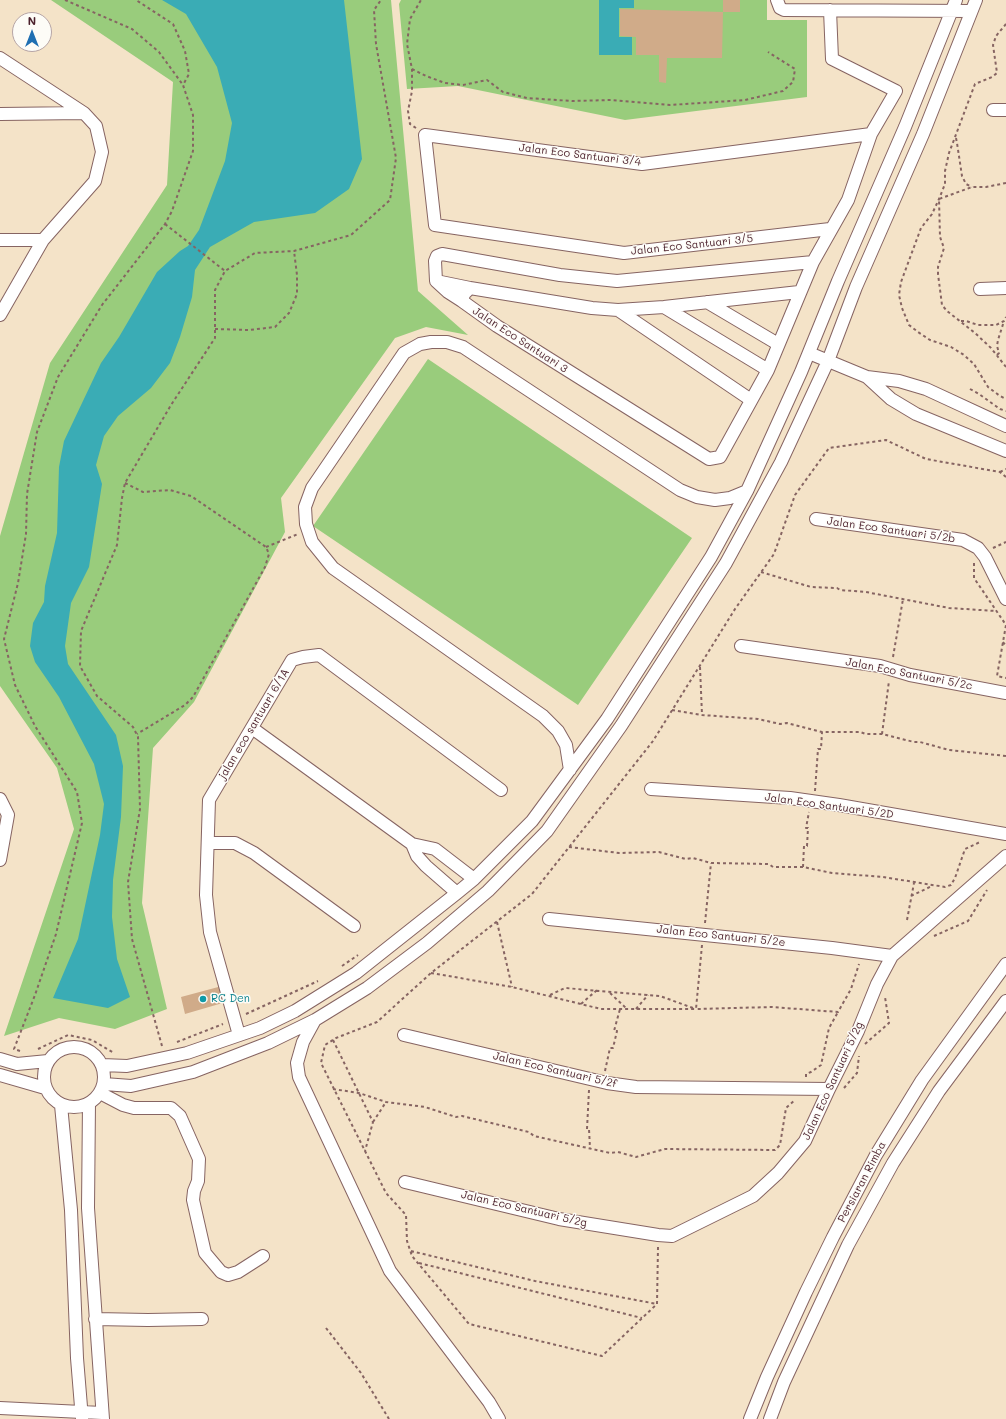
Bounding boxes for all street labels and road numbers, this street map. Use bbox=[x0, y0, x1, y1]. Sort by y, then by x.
street label: Jalan Eco Santuari 3/4 bbox=[518, 141, 642, 169]
street label: Jalan Eco Santuari 3/5 bbox=[630, 232, 754, 258]
street label: Jalan Eco Santuari 3 bbox=[470, 304, 570, 376]
street label: Jalan Eco Santuari 5/2b bbox=[826, 514, 956, 546]
street label: Jalan Eco Santuari 5/2c bbox=[844, 655, 974, 693]
street label: jalan eco santuari 6/1A bbox=[216, 666, 292, 782]
street label: Jalan Eco Santuari 5/2D bbox=[764, 790, 894, 822]
street label: Jalan Eco Santuari 5/2e bbox=[656, 923, 786, 949]
street label: Jalan Eco Santuari 5/2g bbox=[800, 1020, 866, 1142]
street label: Jalan Eco Santuari 5/2f bbox=[492, 1049, 618, 1091]
street label: Persiaran Rimba bbox=[835, 1139, 889, 1225]
street label: Jalan Eco Santuari 5/2g bbox=[460, 1188, 588, 1230]

